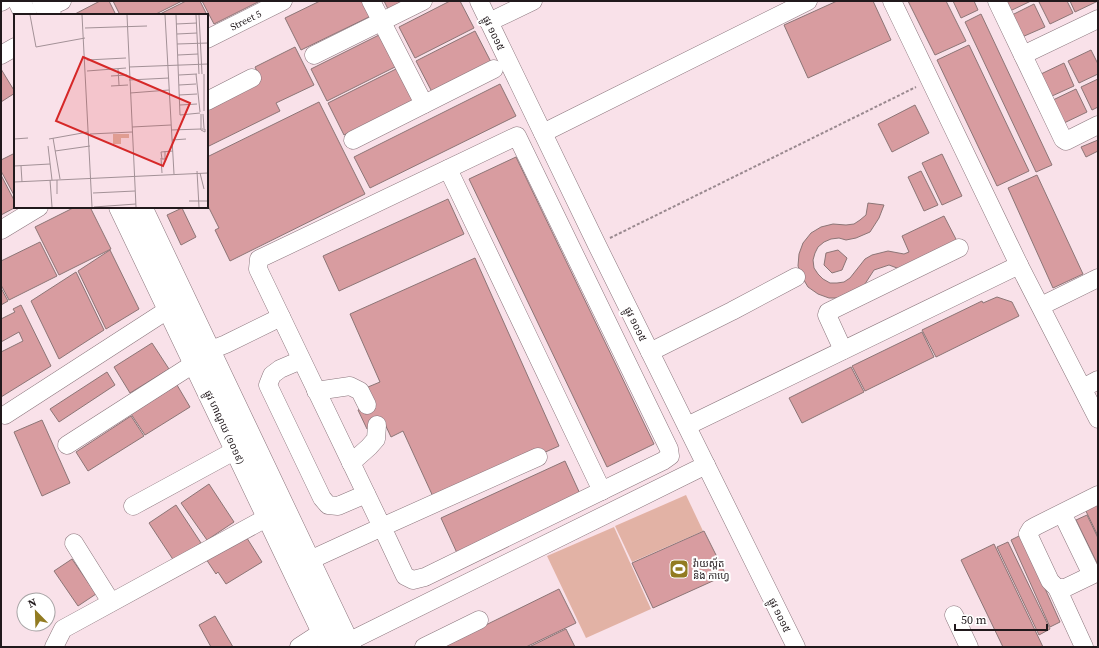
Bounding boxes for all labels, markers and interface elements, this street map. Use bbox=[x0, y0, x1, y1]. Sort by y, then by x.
street label: Street 5 bbox=[228, 7, 263, 33]
inset map bbox=[14, 14, 208, 208]
street label: ផ្លូវ ១០១៥ bbox=[477, 14, 508, 54]
street label: ផ្លូវ ១០១៥ bbox=[619, 305, 650, 345]
street label: ផ្លូវ ហាណូយ (១០១៩) bbox=[199, 388, 247, 468]
place label: វ៉ាយស្ព័ត និង កាហ្វេ bbox=[693, 557, 729, 582]
sports icon: វ៉ាយស្ព័ត និង កាហ្វេ bbox=[668, 558, 690, 580]
north arrow bbox=[16, 592, 56, 632]
text: N bbox=[26, 595, 39, 612]
street label: ផ្លូវ ១០១៥ bbox=[763, 596, 794, 636]
scale bar bbox=[955, 606, 1047, 632]
text: 50 m bbox=[961, 612, 987, 628]

